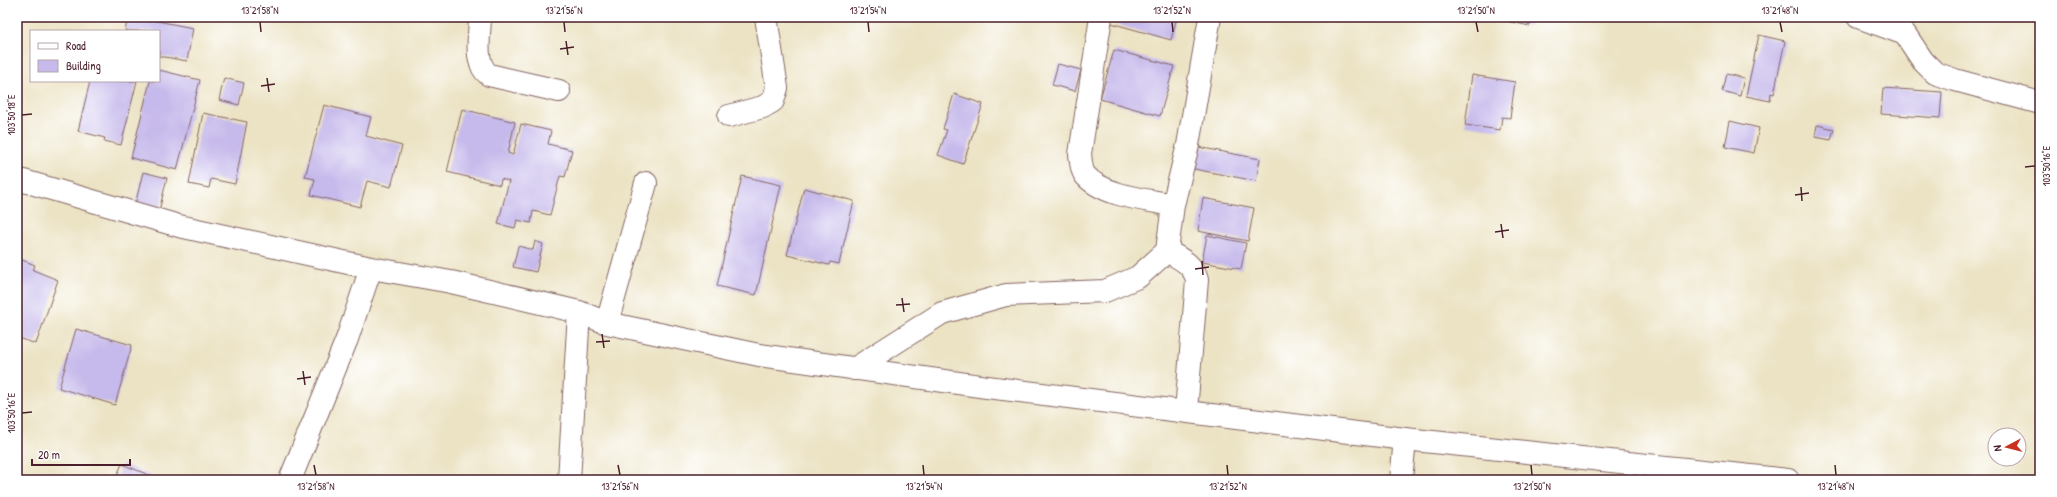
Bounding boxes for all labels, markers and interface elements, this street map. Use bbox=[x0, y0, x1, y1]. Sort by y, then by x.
text: 13°21'58"N bbox=[241, 4, 279, 17]
text: 13°21'56"N bbox=[546, 4, 582, 17]
text: 13°21'54"N bbox=[850, 4, 886, 17]
text: 13°21'52"N bbox=[1153, 4, 1191, 17]
text: 13°21'50"N bbox=[1457, 4, 1495, 17]
text: 13°21'48"N bbox=[1762, 4, 1798, 17]
legend bbox=[30, 30, 160, 82]
text: Road bbox=[66, 37, 86, 54]
text: Building bbox=[66, 57, 101, 74]
text: 103°50'18"E bbox=[5, 94, 18, 135]
text: 103°50'16"E bbox=[2040, 145, 2053, 186]
text: 103°50'16"E bbox=[5, 392, 18, 433]
north arrow bbox=[1987, 427, 2027, 467]
scale bar bbox=[32, 441, 130, 467]
text: N bbox=[1990, 444, 2004, 452]
text: 20 m bbox=[38, 446, 60, 463]
text: 13°21'58"N bbox=[297, 480, 335, 493]
text: 13°21'56"N bbox=[602, 480, 638, 493]
text: 13°21'54"N bbox=[906, 480, 942, 493]
text: 13°21'52"N bbox=[1209, 480, 1247, 493]
text: 13°21'50"N bbox=[1513, 480, 1551, 493]
text: 13°21'48"N bbox=[1818, 480, 1854, 493]

